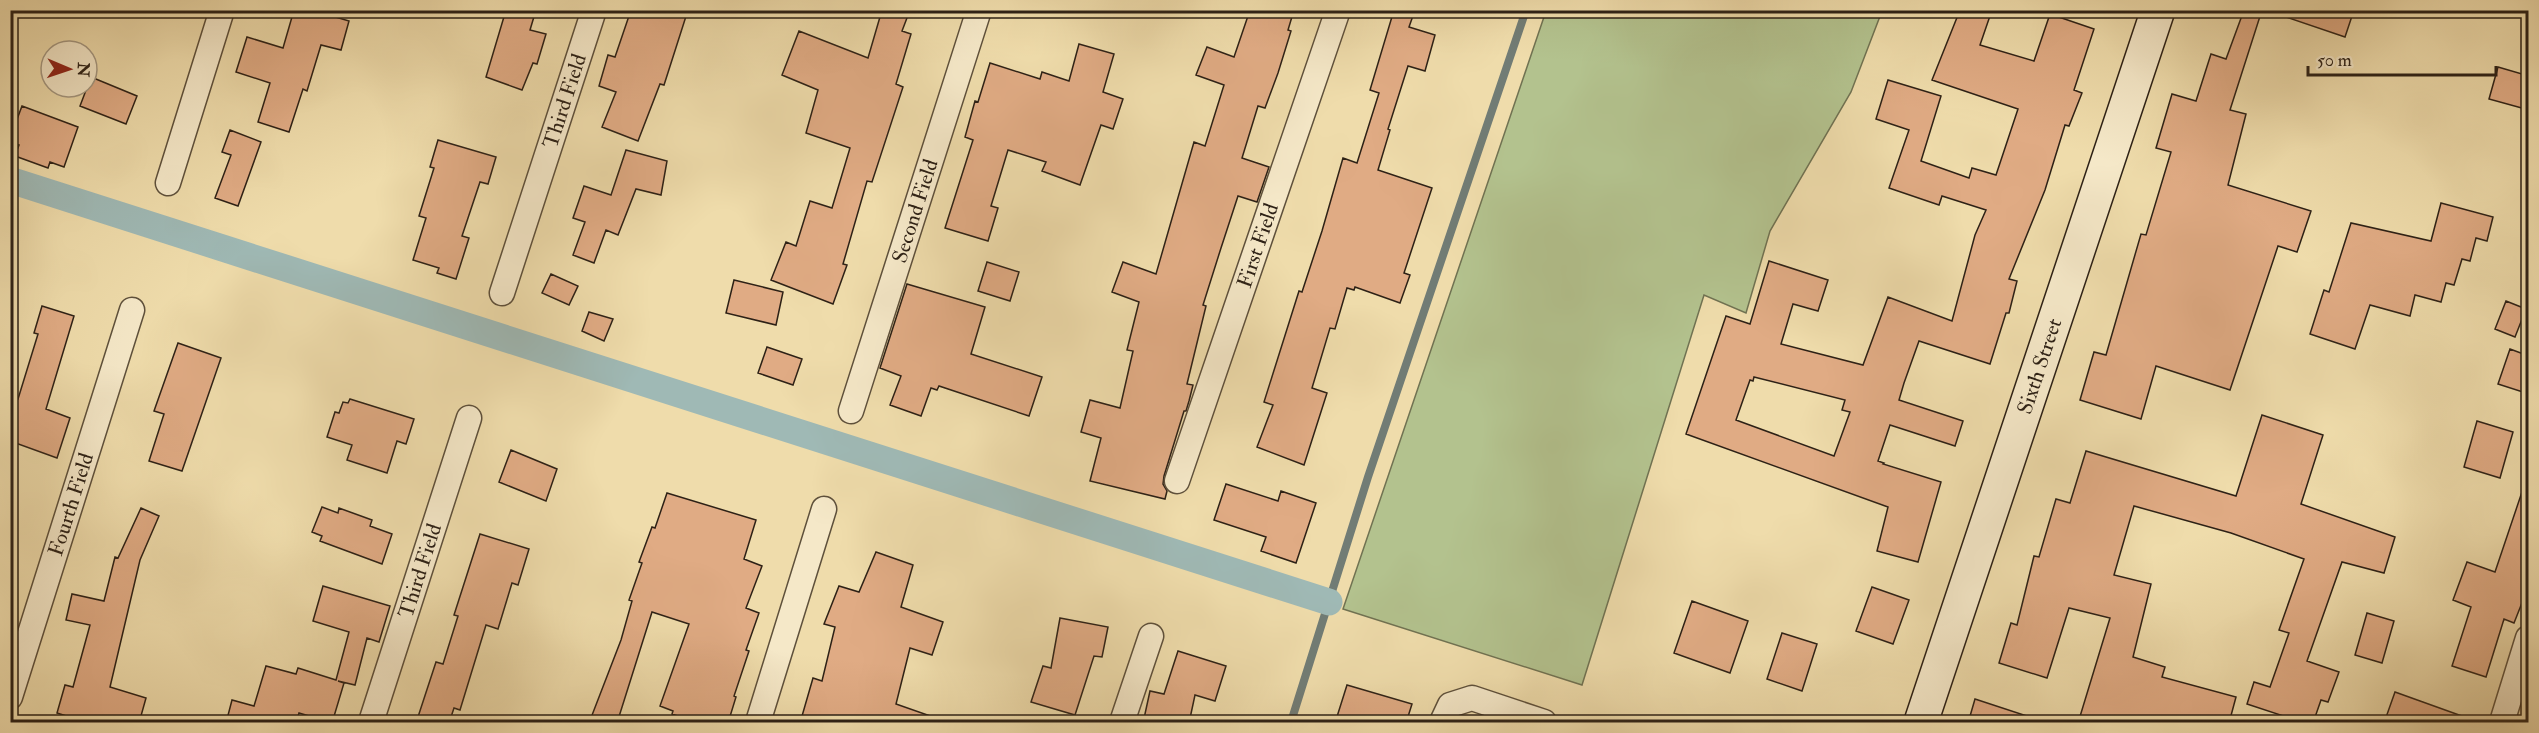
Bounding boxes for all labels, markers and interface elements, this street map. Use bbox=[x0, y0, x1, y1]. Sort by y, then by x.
north arrow bbox=[39, 39, 99, 99]
scale bar bbox=[2308, 39, 2496, 77]
text: 50 m bbox=[2317, 49, 2352, 72]
street label: Third Field bbox=[537, 50, 593, 151]
text: N bbox=[73, 61, 93, 78]
street label: Second Field bbox=[886, 155, 944, 266]
street label: First Field bbox=[1231, 199, 1285, 291]
street label: Sixth Street bbox=[2011, 315, 2068, 418]
street label: Fourth Field bbox=[42, 449, 100, 559]
street label: Third Field bbox=[392, 519, 448, 621]

